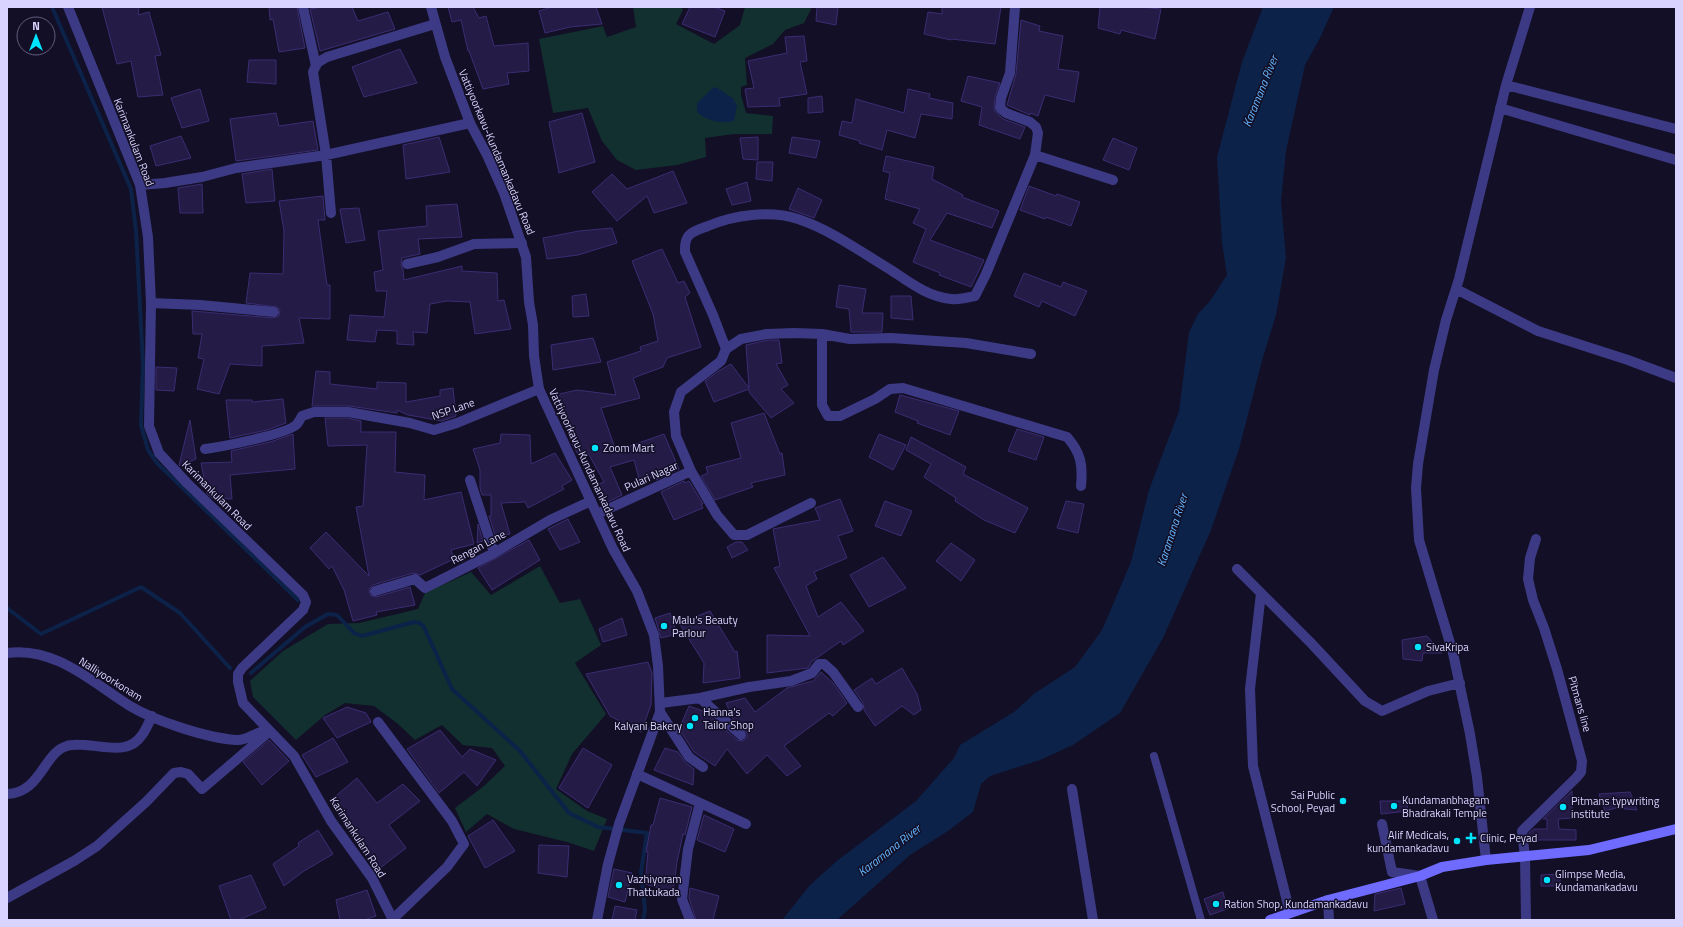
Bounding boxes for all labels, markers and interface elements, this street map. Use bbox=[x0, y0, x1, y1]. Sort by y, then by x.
north arrow bbox=[16, 16, 56, 56]
text: N bbox=[32, 18, 40, 34]
water label: Karamana River bbox=[1237, 50, 1284, 130]
street label: Vattiyoorkavu-Kundamankadavu Road bbox=[455, 67, 539, 237]
street label: Karimankulam Road bbox=[110, 96, 158, 189]
street label: Vattiyoorkavu-Kundamankadavu Road bbox=[545, 386, 635, 554]
street label: NSP Lane bbox=[429, 394, 477, 424]
place label: Zoom Mart bbox=[603, 440, 655, 456]
marker: Zoom Mart bbox=[590, 443, 600, 453]
street label: Karimankulam Road bbox=[178, 456, 256, 534]
street label: Pulari Nagar bbox=[622, 457, 680, 495]
water label: Karamana River bbox=[1151, 489, 1193, 569]
street label: Rengan Lane bbox=[448, 526, 509, 568]
place label: Malu's Beauty Parlour bbox=[672, 612, 738, 641]
marker: Malu's Beauty Parlour bbox=[659, 621, 669, 631]
place label: SivaKripa bbox=[1426, 639, 1469, 655]
marker: SivaKripa bbox=[1413, 642, 1423, 652]
street label: Nalliyoorkonam bbox=[76, 653, 146, 705]
street label: Pitmans line bbox=[1564, 674, 1596, 734]
place label: Hanna's Tailor Shop bbox=[703, 704, 754, 733]
marker: Hanna's Tailor Shop bbox=[690, 713, 700, 723]
place label: Kalyani Bakery bbox=[614, 718, 683, 734]
marker: Kalyani Bakery bbox=[685, 721, 695, 731]
place label: Sai Public School, Peyad bbox=[1271, 787, 1335, 816]
place label: Kundamanbhagam Bhadrakali Temple bbox=[1402, 792, 1489, 821]
place label: Pitmans typwriting institute bbox=[1571, 793, 1660, 822]
street label: Karimankulam Road bbox=[326, 794, 390, 881]
marker: Sai Public School, Peyad bbox=[1338, 796, 1348, 806]
marker: Kundamanbhagam Bhadrakali Temple bbox=[1389, 801, 1399, 811]
marker: Pitmans typwriting institute bbox=[1558, 802, 1568, 812]
water label: Karamana River bbox=[853, 818, 926, 881]
place label: Alif Medicals, kundamankadavu bbox=[1367, 827, 1449, 856]
place label: Clinic, Peyad bbox=[1480, 830, 1538, 846]
marker: Clinic, Peyad bbox=[1465, 832, 1477, 844]
marker: Alif Medicals, kundamankadavu bbox=[1452, 836, 1462, 846]
place label: Glimpse Media, Kundamankadavu bbox=[1555, 866, 1638, 895]
place label: Vazhiyoram Thattukada bbox=[627, 871, 681, 900]
marker: Glimpse Media, Kundamankadavu bbox=[1542, 875, 1552, 885]
marker: Vazhiyoram Thattukada bbox=[614, 880, 624, 890]
place label: Ration Shop, Kundamankadavu bbox=[1224, 896, 1368, 912]
marker: Ration Shop, Kundamankadavu bbox=[1211, 899, 1221, 909]

